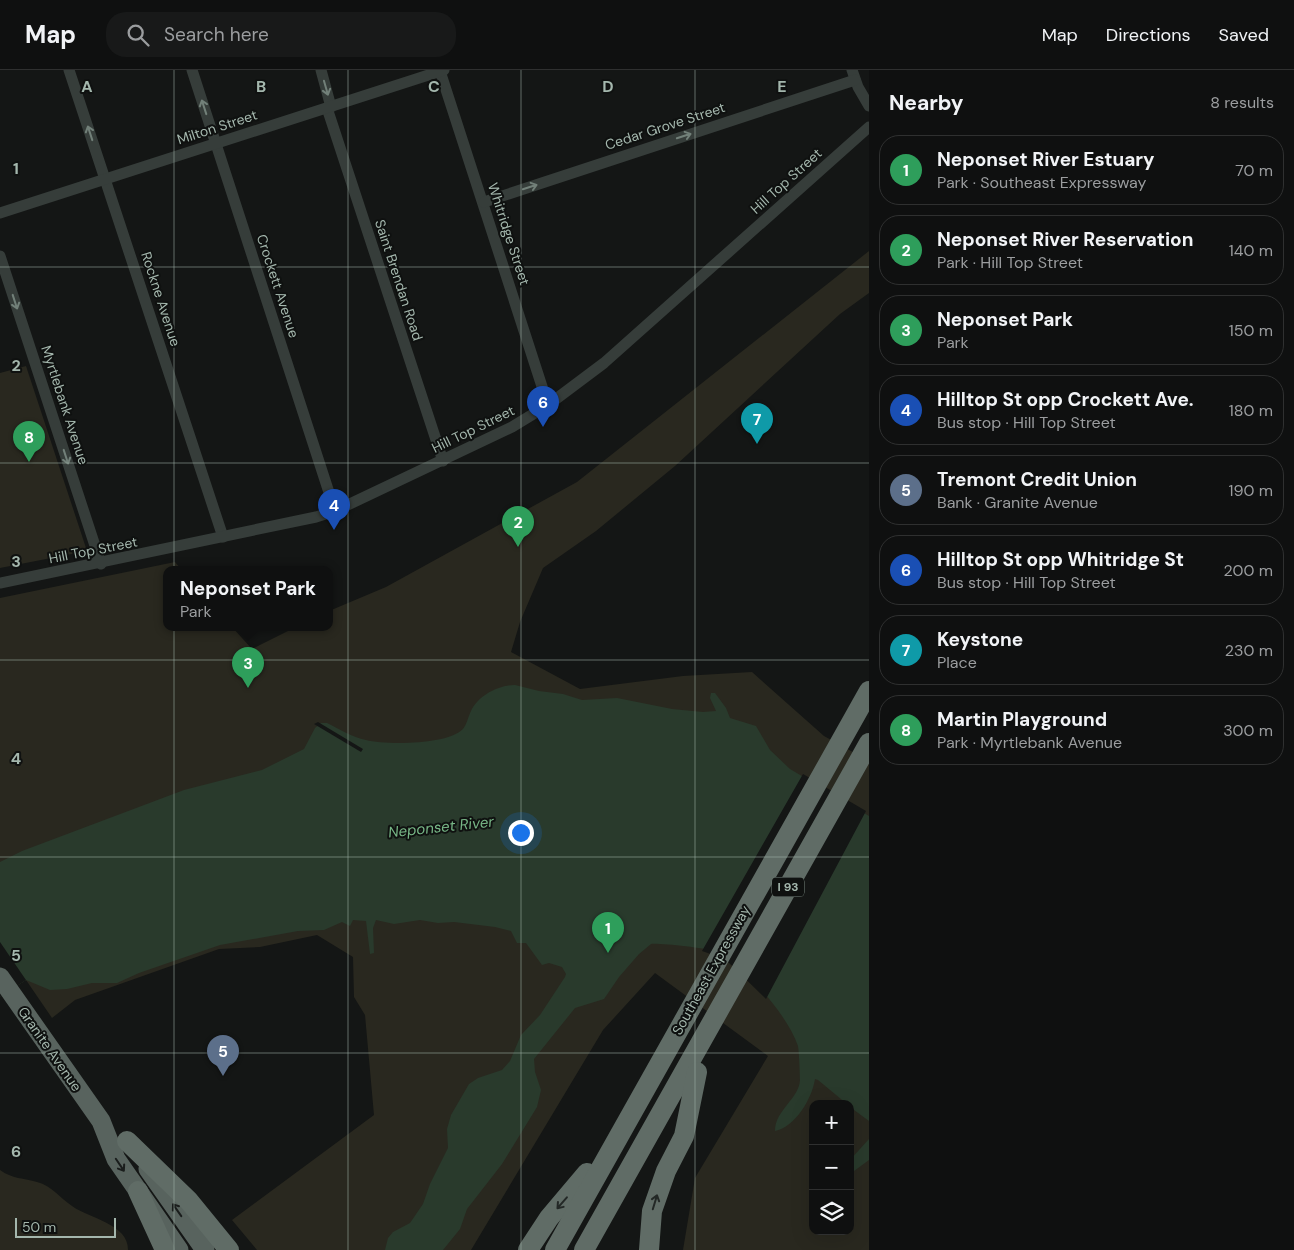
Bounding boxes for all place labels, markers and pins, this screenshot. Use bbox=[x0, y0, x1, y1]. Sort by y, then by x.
pin: 6 bbox=[527, 386, 559, 427]
pin: 7 bbox=[741, 403, 773, 444]
pin: 8 bbox=[13, 421, 45, 462]
pin: 4 bbox=[318, 489, 350, 530]
pin: 2 bbox=[502, 506, 534, 547]
pin: 3 bbox=[232, 647, 264, 688]
pin: 1 bbox=[592, 912, 624, 953]
pin: 5 bbox=[207, 1035, 239, 1076]

